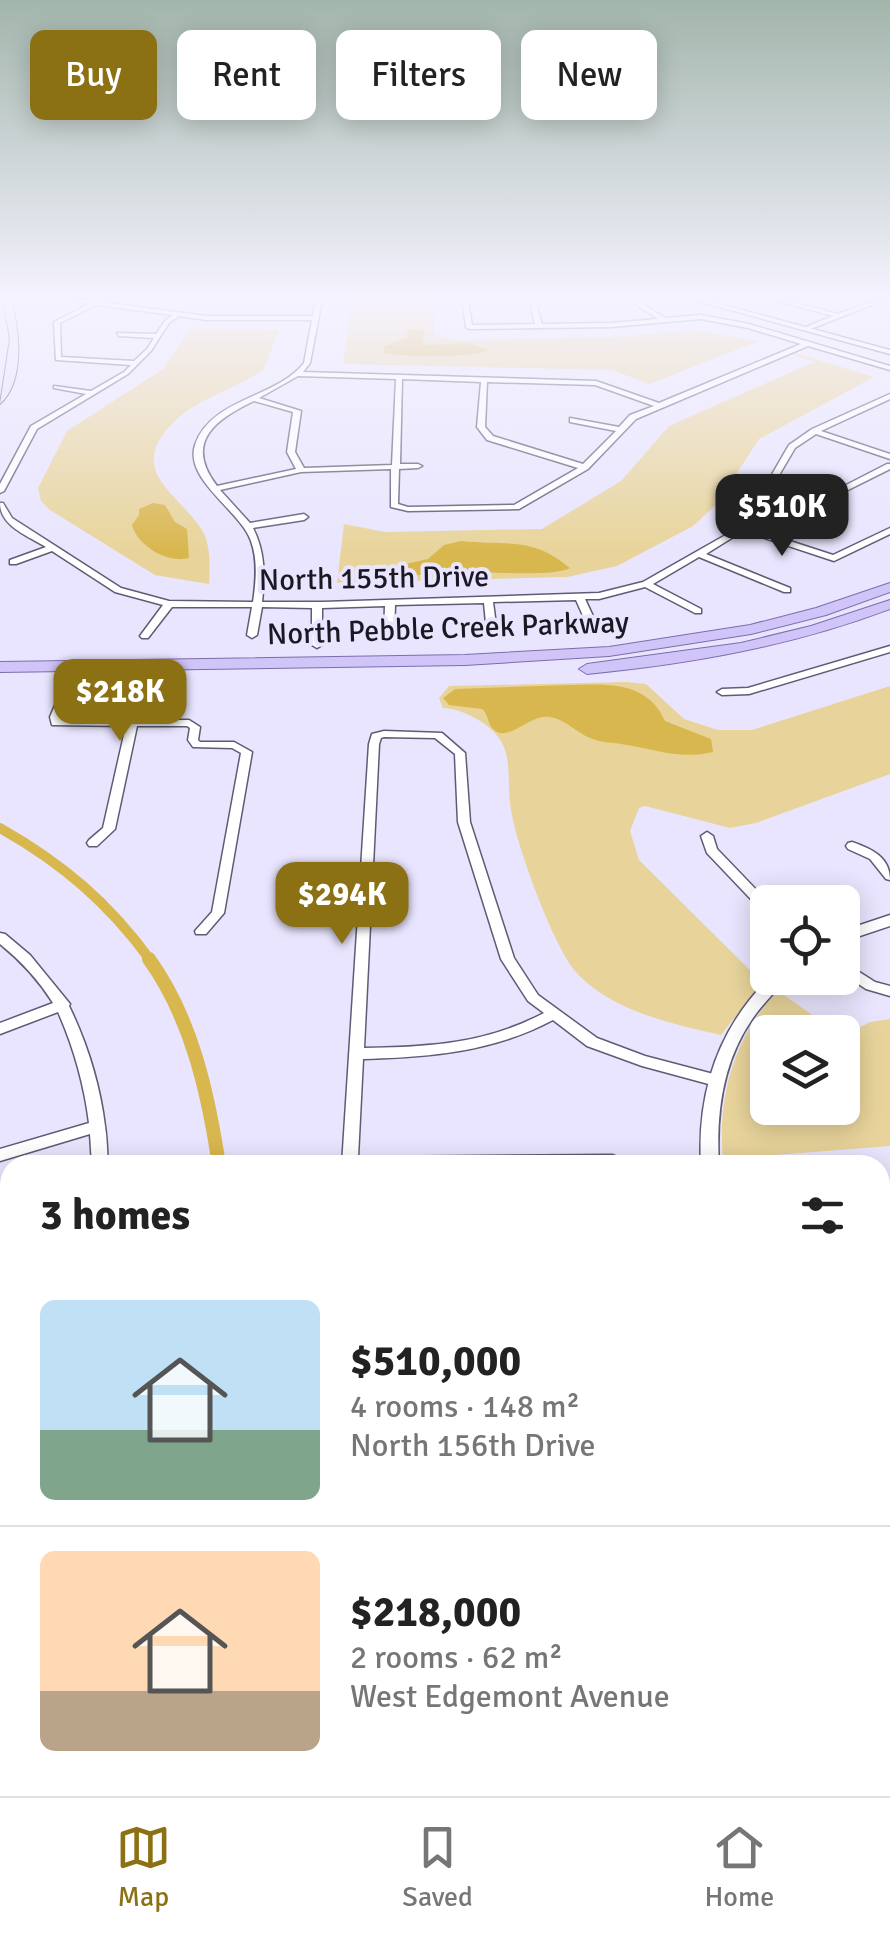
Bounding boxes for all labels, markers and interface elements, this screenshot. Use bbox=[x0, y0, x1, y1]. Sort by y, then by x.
chip: Buy bbox=[30, 30, 157, 120]
chip: Rent bbox=[177, 30, 316, 120]
chip: Filters bbox=[336, 30, 501, 120]
chip: New bbox=[521, 30, 657, 120]
pin: $510K bbox=[712, 474, 852, 559]
text: $510K bbox=[738, 487, 826, 526]
street label: North 155th Drive bbox=[259, 558, 489, 599]
street label: North Pebble Creek Parkway bbox=[266, 604, 630, 653]
pin: $218K bbox=[50, 659, 190, 744]
text: $218K bbox=[76, 672, 164, 711]
pin: $294K bbox=[272, 862, 412, 947]
text: $294K bbox=[298, 875, 386, 914]
map controls bbox=[750, 885, 860, 1125]
button: locate bbox=[750, 885, 860, 995]
button: layers bbox=[750, 1015, 860, 1125]
icon: filters bbox=[795, 1188, 850, 1243]
text: 3 homes bbox=[40, 1190, 190, 1241]
text: $510,000 bbox=[350, 1336, 521, 1387]
icon: home bbox=[120, 1340, 240, 1460]
text: 4 rooms · 148 m² bbox=[350, 1387, 580, 1426]
text: North 156th Drive bbox=[350, 1426, 596, 1465]
text: $218,000 bbox=[350, 1587, 521, 1638]
icon: home bbox=[120, 1591, 240, 1711]
text: 2 rooms · 62 m² bbox=[350, 1638, 563, 1677]
text: West Edgemont Avenue bbox=[350, 1677, 670, 1716]
tab: Map bbox=[116, 1820, 171, 1914]
tab: Saved bbox=[402, 1820, 473, 1914]
tab: Home bbox=[704, 1820, 774, 1914]

